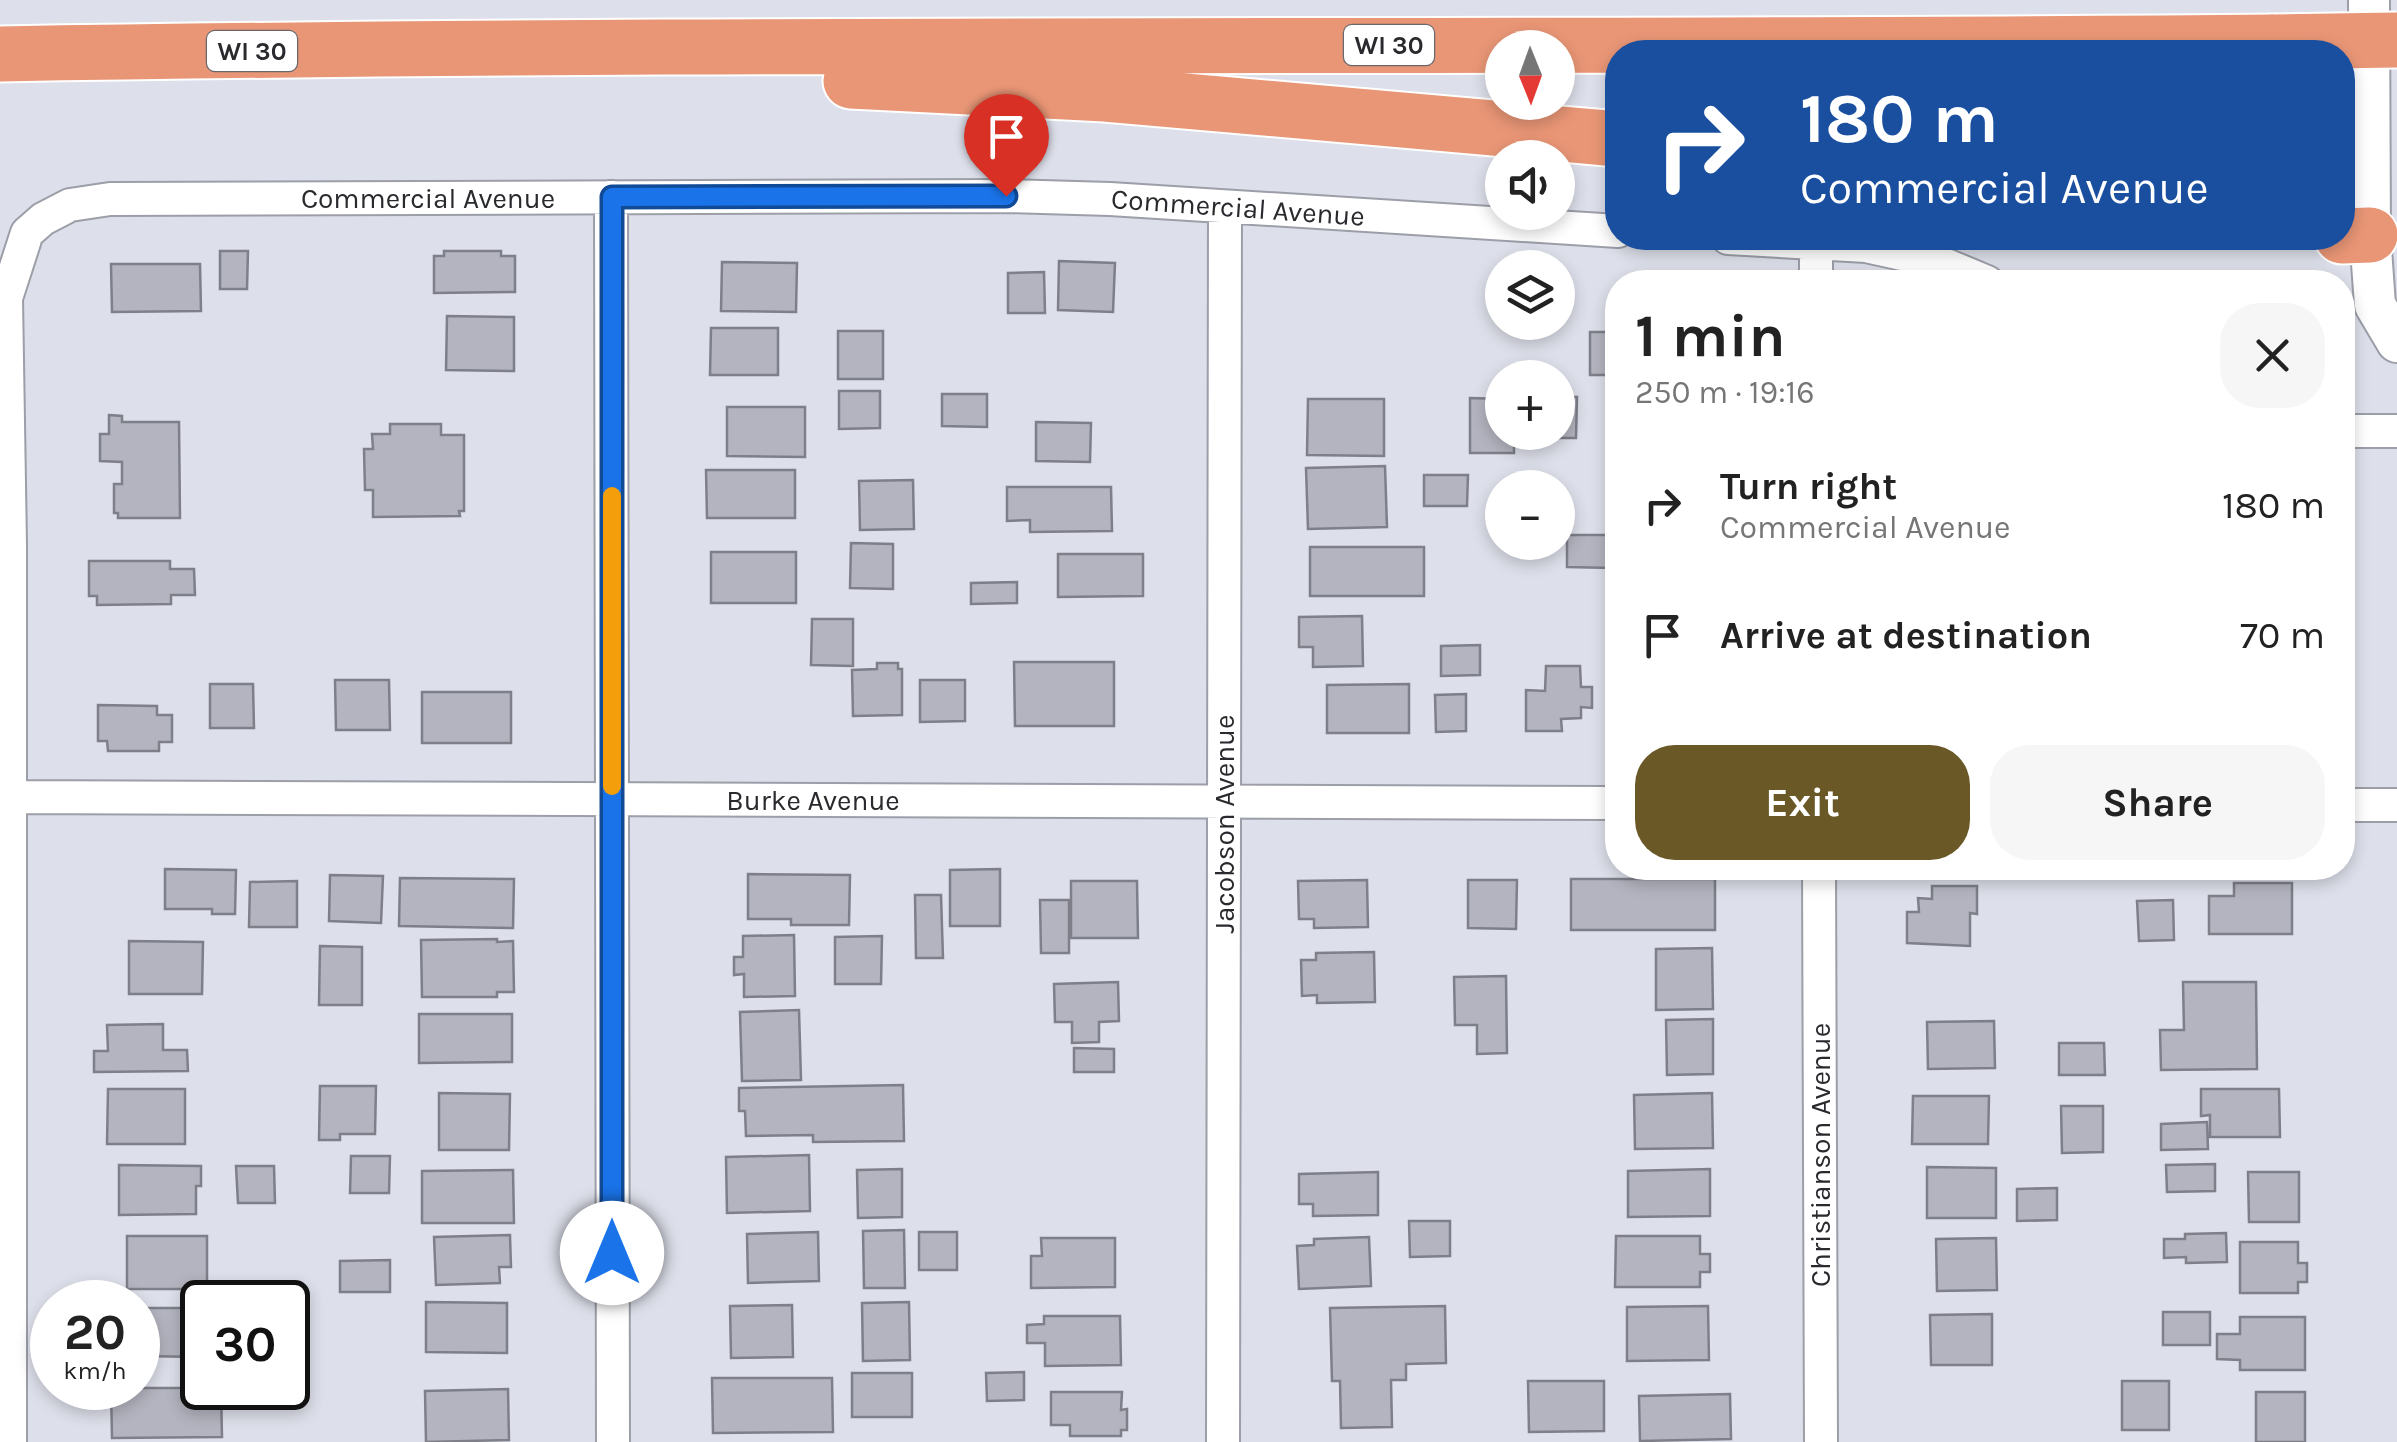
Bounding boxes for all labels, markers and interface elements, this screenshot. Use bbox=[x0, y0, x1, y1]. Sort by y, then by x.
road number: WI 30 bbox=[1344, 25, 1434, 65]
north arrow bbox=[1485, 30, 1575, 120]
map controls bbox=[1485, 30, 1575, 560]
road number: WI 30 bbox=[207, 31, 297, 71]
text: 180 m bbox=[1800, 78, 1999, 160]
icon: right bbox=[1635, 80, 1765, 210]
pin bbox=[964, 94, 1049, 197]
icon: arrive bbox=[979, 109, 1034, 164]
button: sound bbox=[1485, 140, 1575, 230]
text: Commercial Avenue bbox=[1800, 162, 2209, 214]
street label: Commercial Avenue bbox=[301, 182, 555, 215]
street label: Commercial Avenue bbox=[1110, 182, 1366, 233]
button: layers bbox=[1485, 250, 1575, 340]
text: 1 min bbox=[1635, 301, 1786, 371]
button: close bbox=[2220, 303, 2325, 408]
button: + bbox=[1485, 360, 1575, 450]
text: 250 m · 19:16 bbox=[1635, 374, 1814, 411]
text: Turn right bbox=[1720, 464, 1897, 509]
button: − bbox=[1485, 470, 1575, 560]
icon: right bbox=[1635, 478, 1690, 533]
text: 180 m bbox=[2222, 483, 2325, 528]
text: Commercial Avenue bbox=[1720, 509, 2011, 546]
icon: arrive bbox=[1635, 608, 1690, 663]
text: Arrive at destination bbox=[1720, 613, 2092, 658]
text: 70 m bbox=[2240, 613, 2325, 658]
street label: Jacobson Avenue bbox=[1208, 715, 1241, 933]
button: Exit bbox=[1635, 745, 1970, 860]
button: Share bbox=[1990, 745, 2325, 860]
street label: Burke Avenue bbox=[726, 784, 900, 817]
street label: Christianson Avenue bbox=[1804, 1023, 1837, 1287]
position arrow bbox=[560, 1201, 664, 1305]
speed limit sign: 30 bbox=[180, 1280, 310, 1410]
text: 20 bbox=[64, 1303, 126, 1362]
text: km/h bbox=[63, 1356, 127, 1385]

